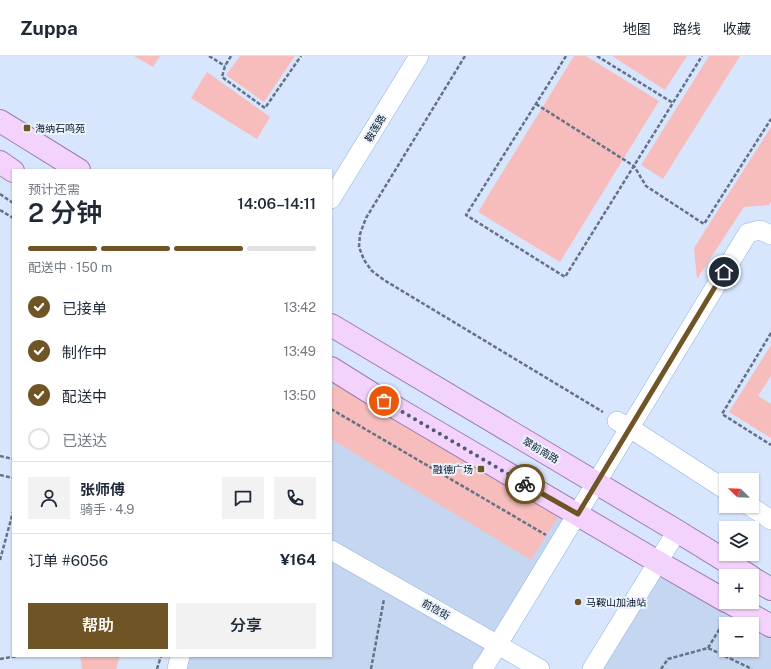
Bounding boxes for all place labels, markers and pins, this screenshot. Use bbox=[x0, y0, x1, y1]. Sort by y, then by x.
place label: 海纳石鸣苑 bbox=[35, 122, 85, 134]
marker: 海纳石鸣苑 bbox=[22, 123, 32, 133]
pin bbox=[707, 255, 741, 289]
pin bbox=[367, 384, 401, 418]
place label: 融德广场 bbox=[433, 463, 473, 475]
marker: 融德广场 bbox=[476, 464, 486, 474]
place label: 马鞍山加油站 bbox=[586, 596, 646, 608]
marker: 马鞍山加油站 bbox=[573, 597, 583, 607]

